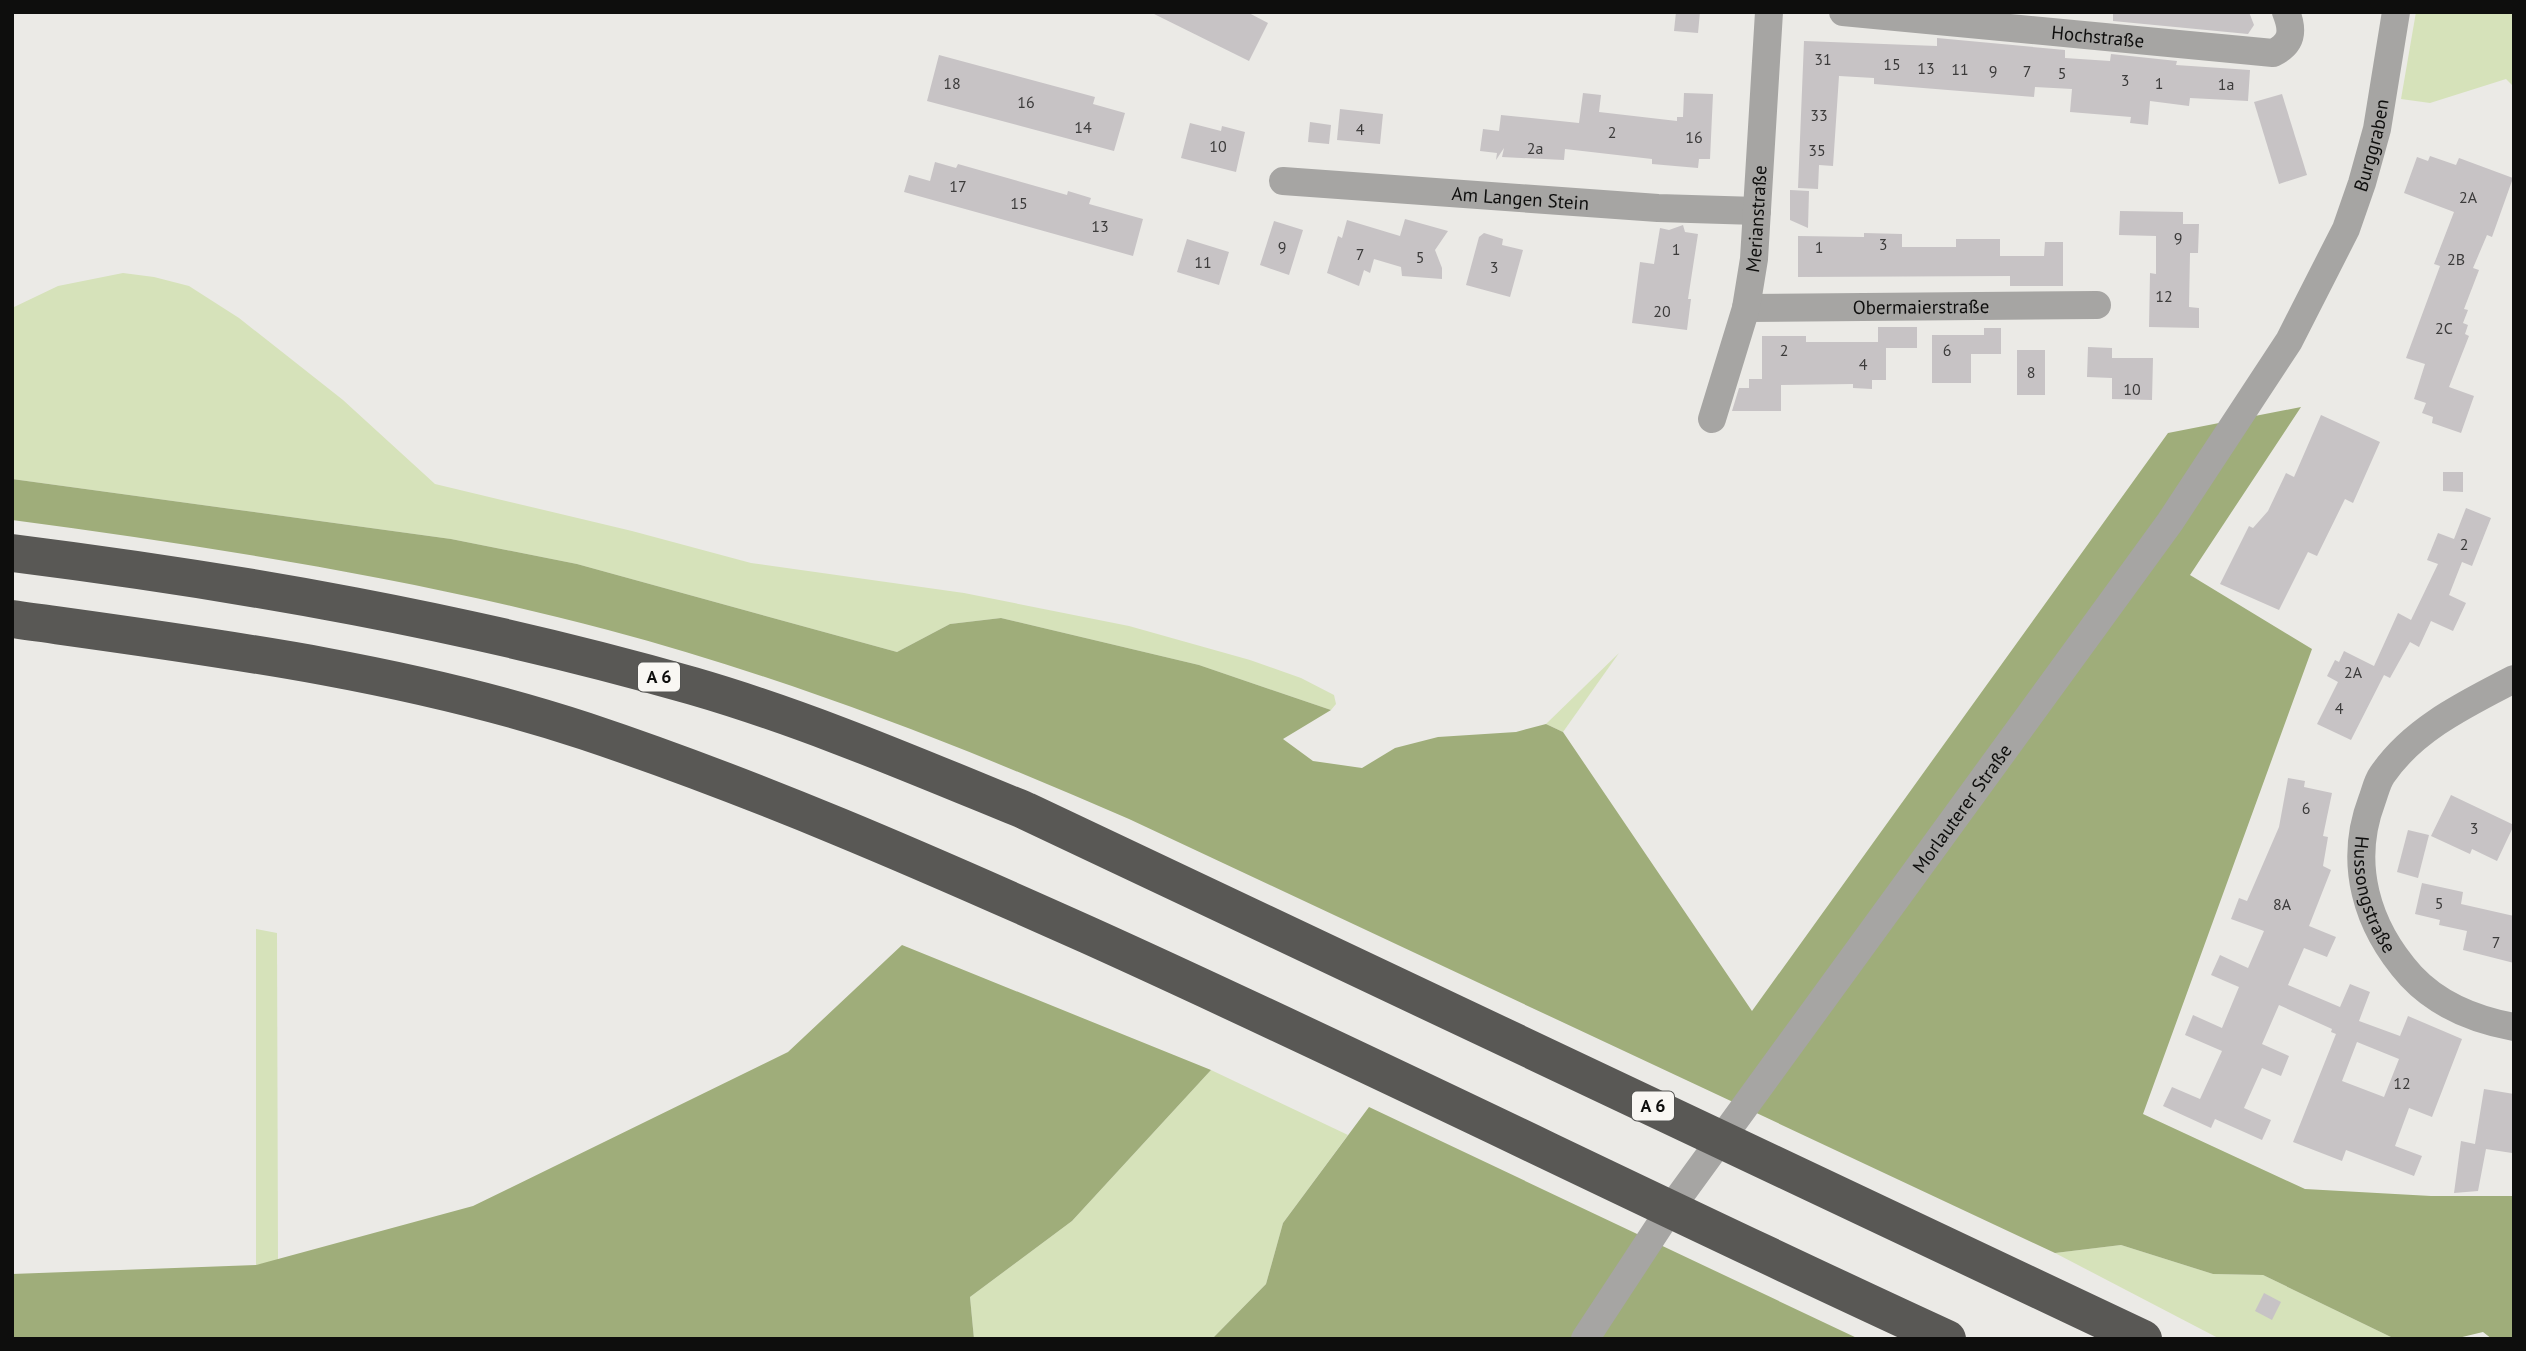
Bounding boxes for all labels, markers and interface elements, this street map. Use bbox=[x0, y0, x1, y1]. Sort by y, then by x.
street label: Hochstraße bbox=[2050, 20, 2145, 53]
house number: 31 bbox=[1814, 49, 1832, 69]
house number: 15 bbox=[1883, 54, 1901, 74]
house number: 13 bbox=[1917, 58, 1935, 78]
house number: 11 bbox=[1951, 59, 1969, 79]
house number: 9 bbox=[1989, 61, 1997, 81]
house number: 7 bbox=[2023, 61, 2031, 81]
house number: 5 bbox=[2058, 63, 2066, 83]
house number: 3 bbox=[2121, 70, 2129, 90]
house number: 18 bbox=[943, 73, 961, 93]
house number: 1 bbox=[2155, 73, 2163, 93]
house number: 1a bbox=[2218, 74, 2234, 94]
house number: 16 bbox=[1017, 92, 1035, 112]
street label: Burggraben bbox=[2348, 97, 2394, 195]
house number: 33 bbox=[1810, 105, 1828, 125]
house number: 14 bbox=[1074, 117, 1092, 137]
house number: 4 bbox=[1356, 119, 1365, 139]
house number: 2 bbox=[1608, 122, 1616, 142]
house number: 16 bbox=[1685, 127, 1703, 147]
house number: 10 bbox=[1209, 136, 1227, 156]
house number: 2a bbox=[1527, 138, 1543, 158]
house number: 35 bbox=[1808, 140, 1826, 160]
street label: Merianstraße bbox=[1740, 165, 1772, 274]
house number: 17 bbox=[949, 176, 967, 196]
street label: Am Langen Stein bbox=[1451, 181, 1590, 215]
house number: 2A bbox=[2459, 187, 2478, 207]
house number: 15 bbox=[1010, 193, 1028, 213]
house number: 13 bbox=[1091, 216, 1109, 236]
house number: 9 bbox=[2174, 228, 2182, 248]
house number: 3 bbox=[1879, 234, 1887, 254]
house number: 9 bbox=[1278, 237, 1286, 257]
house number: 1 bbox=[1815, 237, 1823, 257]
house number: 1 bbox=[1672, 239, 1680, 259]
house number: 7 bbox=[1356, 244, 1364, 264]
house number: 5 bbox=[1416, 247, 1424, 267]
house number: 2B bbox=[2447, 249, 2465, 269]
house number: 11 bbox=[1194, 252, 1212, 272]
house number: 3 bbox=[1490, 257, 1498, 277]
house number: 12 bbox=[2155, 286, 2173, 306]
street label: Obermaierstraße bbox=[1853, 294, 1989, 319]
house number: 20 bbox=[1653, 301, 1671, 321]
house number: 2C bbox=[2435, 318, 2453, 338]
house number: 2 bbox=[1780, 340, 1788, 360]
house number: 6 bbox=[1943, 340, 1951, 360]
house number: 4 bbox=[1859, 354, 1868, 374]
house number: 8 bbox=[2027, 362, 2035, 382]
house number: 10 bbox=[2123, 379, 2141, 399]
house number: 2 bbox=[2460, 534, 2468, 554]
road number: A 6 bbox=[638, 662, 680, 692]
house number: 2A bbox=[2344, 662, 2363, 682]
house number: 4 bbox=[2335, 698, 2344, 718]
street label: Morlauterer Straße bbox=[1907, 739, 2017, 878]
house number: 6 bbox=[2302, 798, 2310, 818]
house number: 3 bbox=[2470, 818, 2478, 838]
street label: Hussongstraße bbox=[2349, 835, 2402, 957]
house number: 5 bbox=[2435, 893, 2443, 913]
house number: 8A bbox=[2273, 894, 2292, 914]
house number: 7 bbox=[2492, 932, 2500, 952]
house number: 12 bbox=[2393, 1073, 2411, 1093]
road number: A 6 bbox=[1632, 1092, 1674, 1120]

